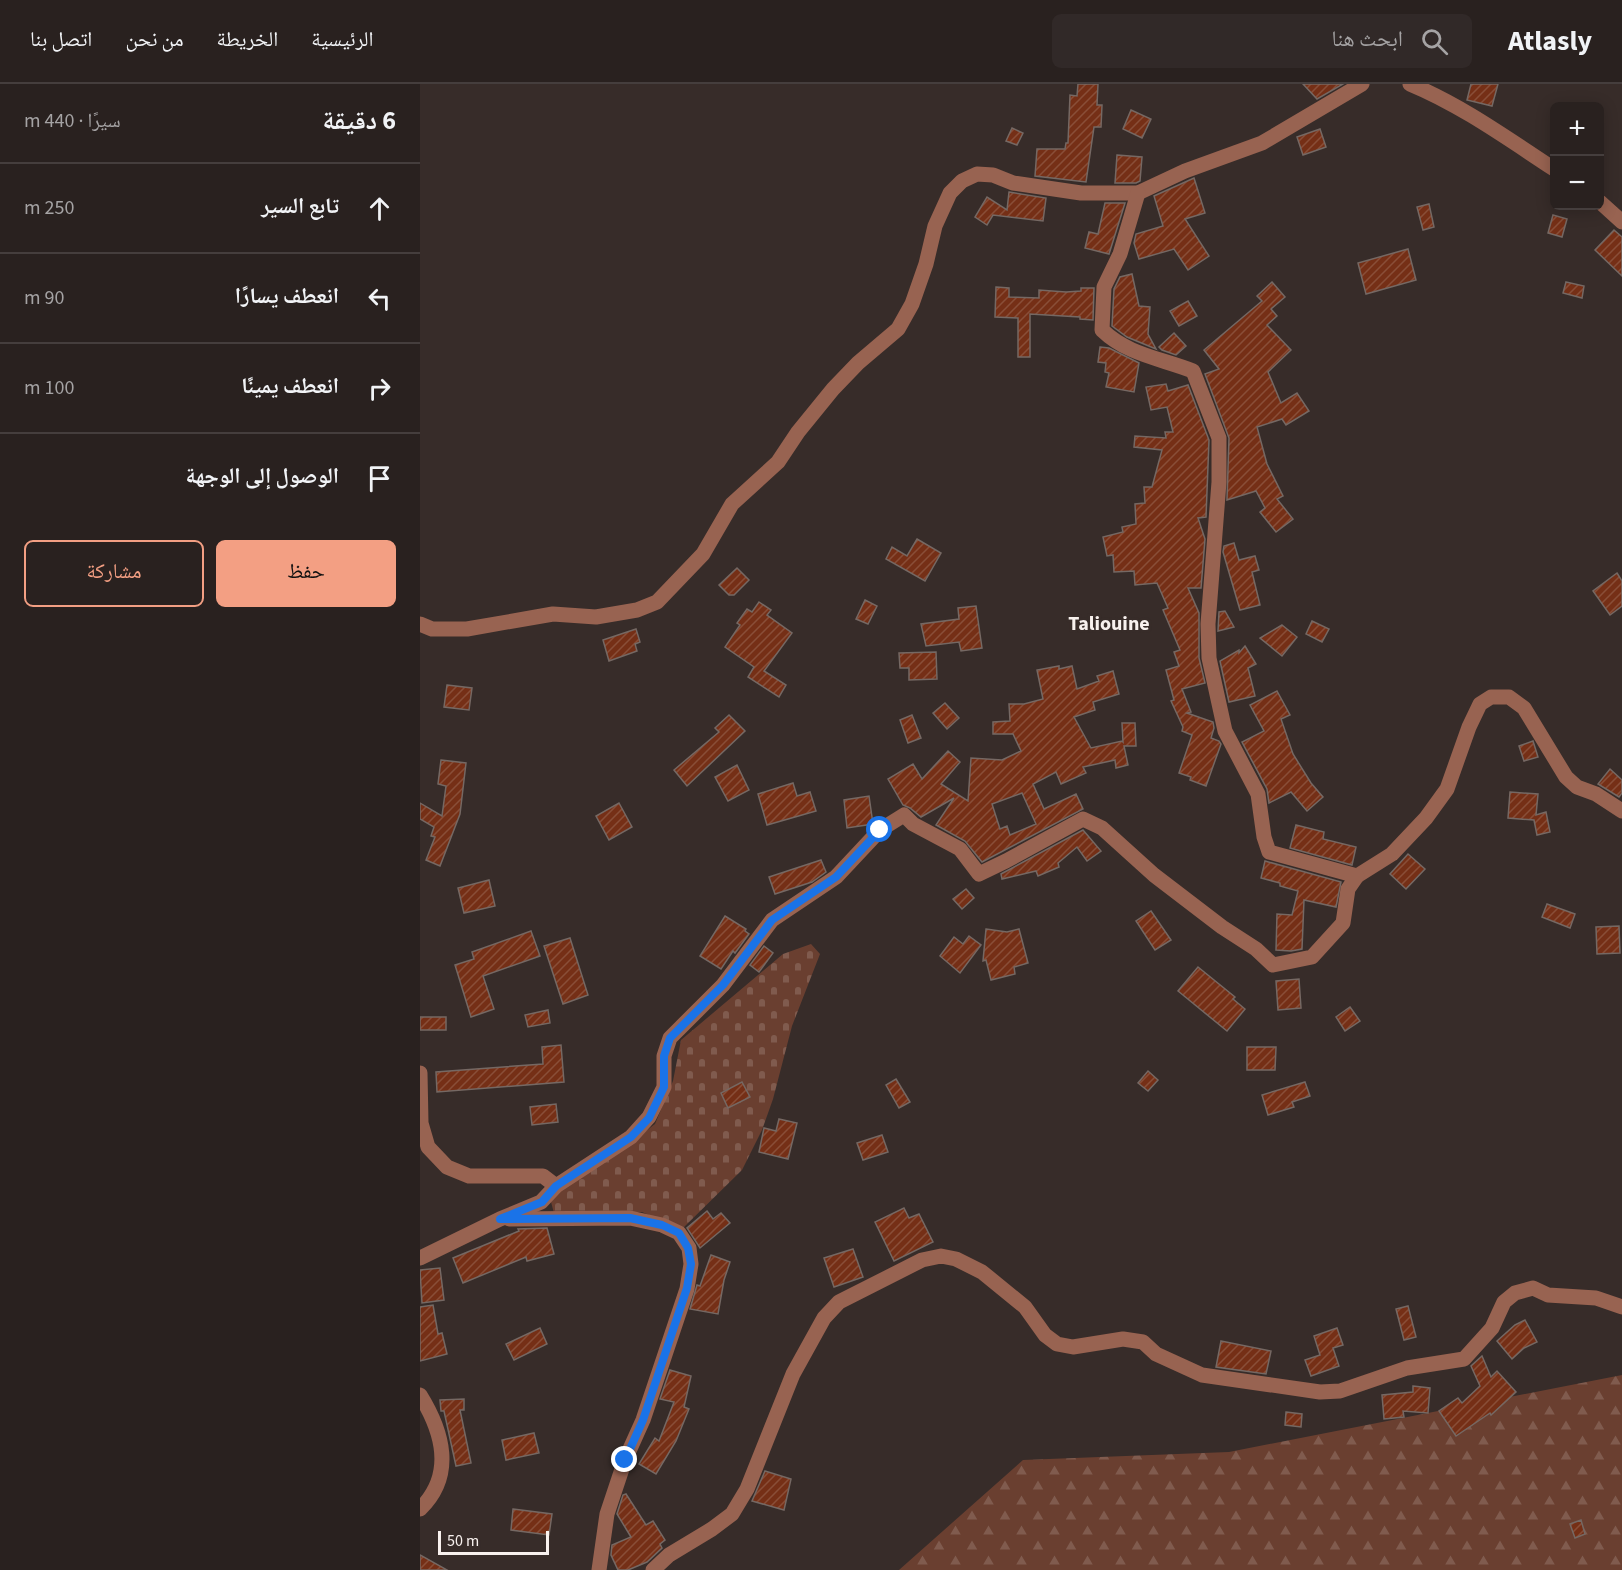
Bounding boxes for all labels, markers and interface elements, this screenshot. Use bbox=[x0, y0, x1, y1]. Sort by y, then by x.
search box bbox=[1052, 14, 1472, 68]
text: Atlasly bbox=[1508, 21, 1592, 61]
text: ابحث هنا bbox=[1331, 23, 1403, 55]
text: اتصل بنا bbox=[30, 24, 92, 54]
text: من نحن bbox=[125, 24, 183, 54]
text: الخريطة bbox=[216, 24, 278, 54]
text: الرئيسية bbox=[311, 24, 374, 54]
icon: search bbox=[1418, 25, 1451, 58]
text: 6 دقيقة bbox=[322, 102, 396, 139]
map controls bbox=[1550, 102, 1604, 210]
button: + bbox=[1550, 102, 1604, 156]
text: سيرًا · 440 m bbox=[24, 107, 121, 135]
button: − bbox=[1550, 156, 1604, 210]
text: تابع السير bbox=[261, 190, 339, 222]
icon: ahead bbox=[363, 192, 396, 225]
text: 250 m bbox=[24, 194, 74, 222]
text: انعطف يسارًا bbox=[235, 280, 339, 312]
icon: left bbox=[363, 282, 396, 315]
text: 90 m bbox=[24, 284, 64, 312]
text: انعطف يمينًا bbox=[241, 370, 339, 402]
icon: right bbox=[363, 372, 396, 405]
text: 100 m bbox=[24, 374, 74, 402]
text: الوصول إلى الوجهة bbox=[186, 460, 339, 492]
icon: arrive bbox=[363, 462, 396, 495]
button: مشاركة bbox=[24, 540, 204, 607]
button: حفظ bbox=[216, 540, 396, 607]
district label: Taliouine bbox=[1068, 610, 1150, 638]
route start bbox=[866, 816, 892, 842]
route end bbox=[611, 1446, 637, 1472]
scale bar bbox=[438, 1528, 549, 1556]
text: 50 m bbox=[447, 1530, 479, 1552]

